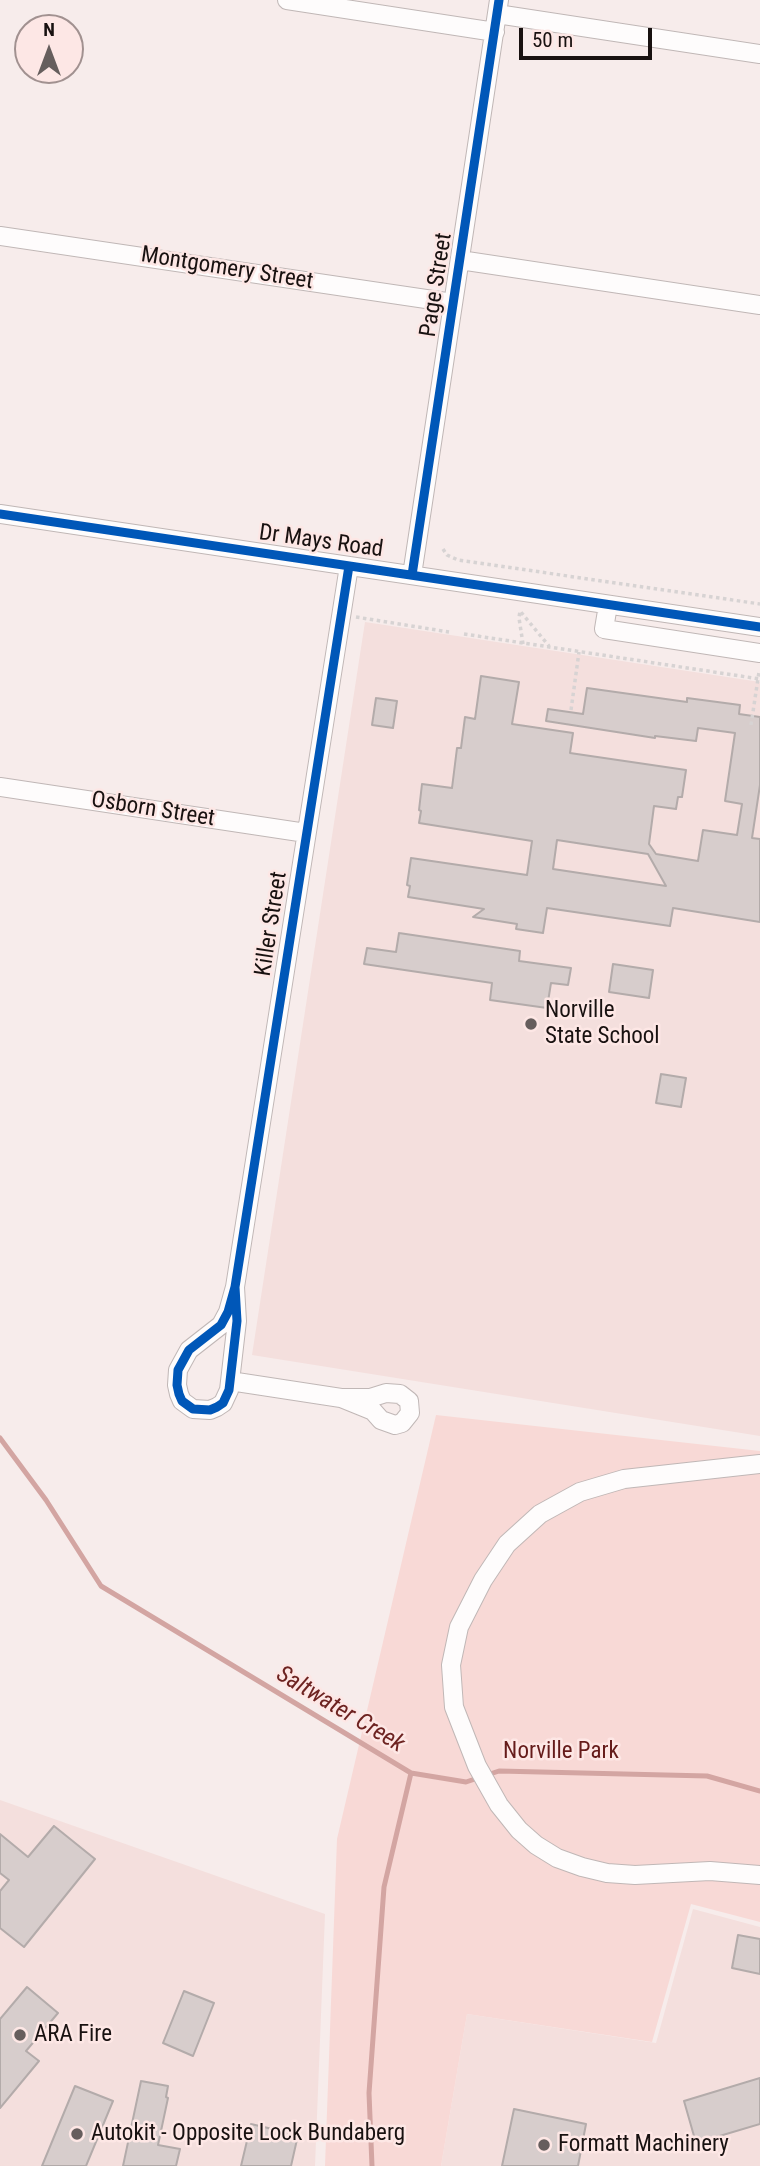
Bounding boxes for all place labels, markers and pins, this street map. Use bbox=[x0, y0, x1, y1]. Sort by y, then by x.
place label: Norville State School bbox=[545, 997, 660, 1051]
marker: Norville State School bbox=[523, 1016, 539, 1032]
place label: ARA Fire bbox=[34, 2021, 112, 2049]
marker: ARA Fire bbox=[12, 2027, 28, 2043]
place label: Autokit - Opposite Lock Bundaberg bbox=[91, 2120, 405, 2148]
marker: Autokit - Opposite Lock Bundaberg bbox=[69, 2126, 85, 2142]
place label: Formatt Machinery bbox=[558, 2131, 729, 2159]
marker: Formatt Machinery bbox=[536, 2137, 552, 2153]

